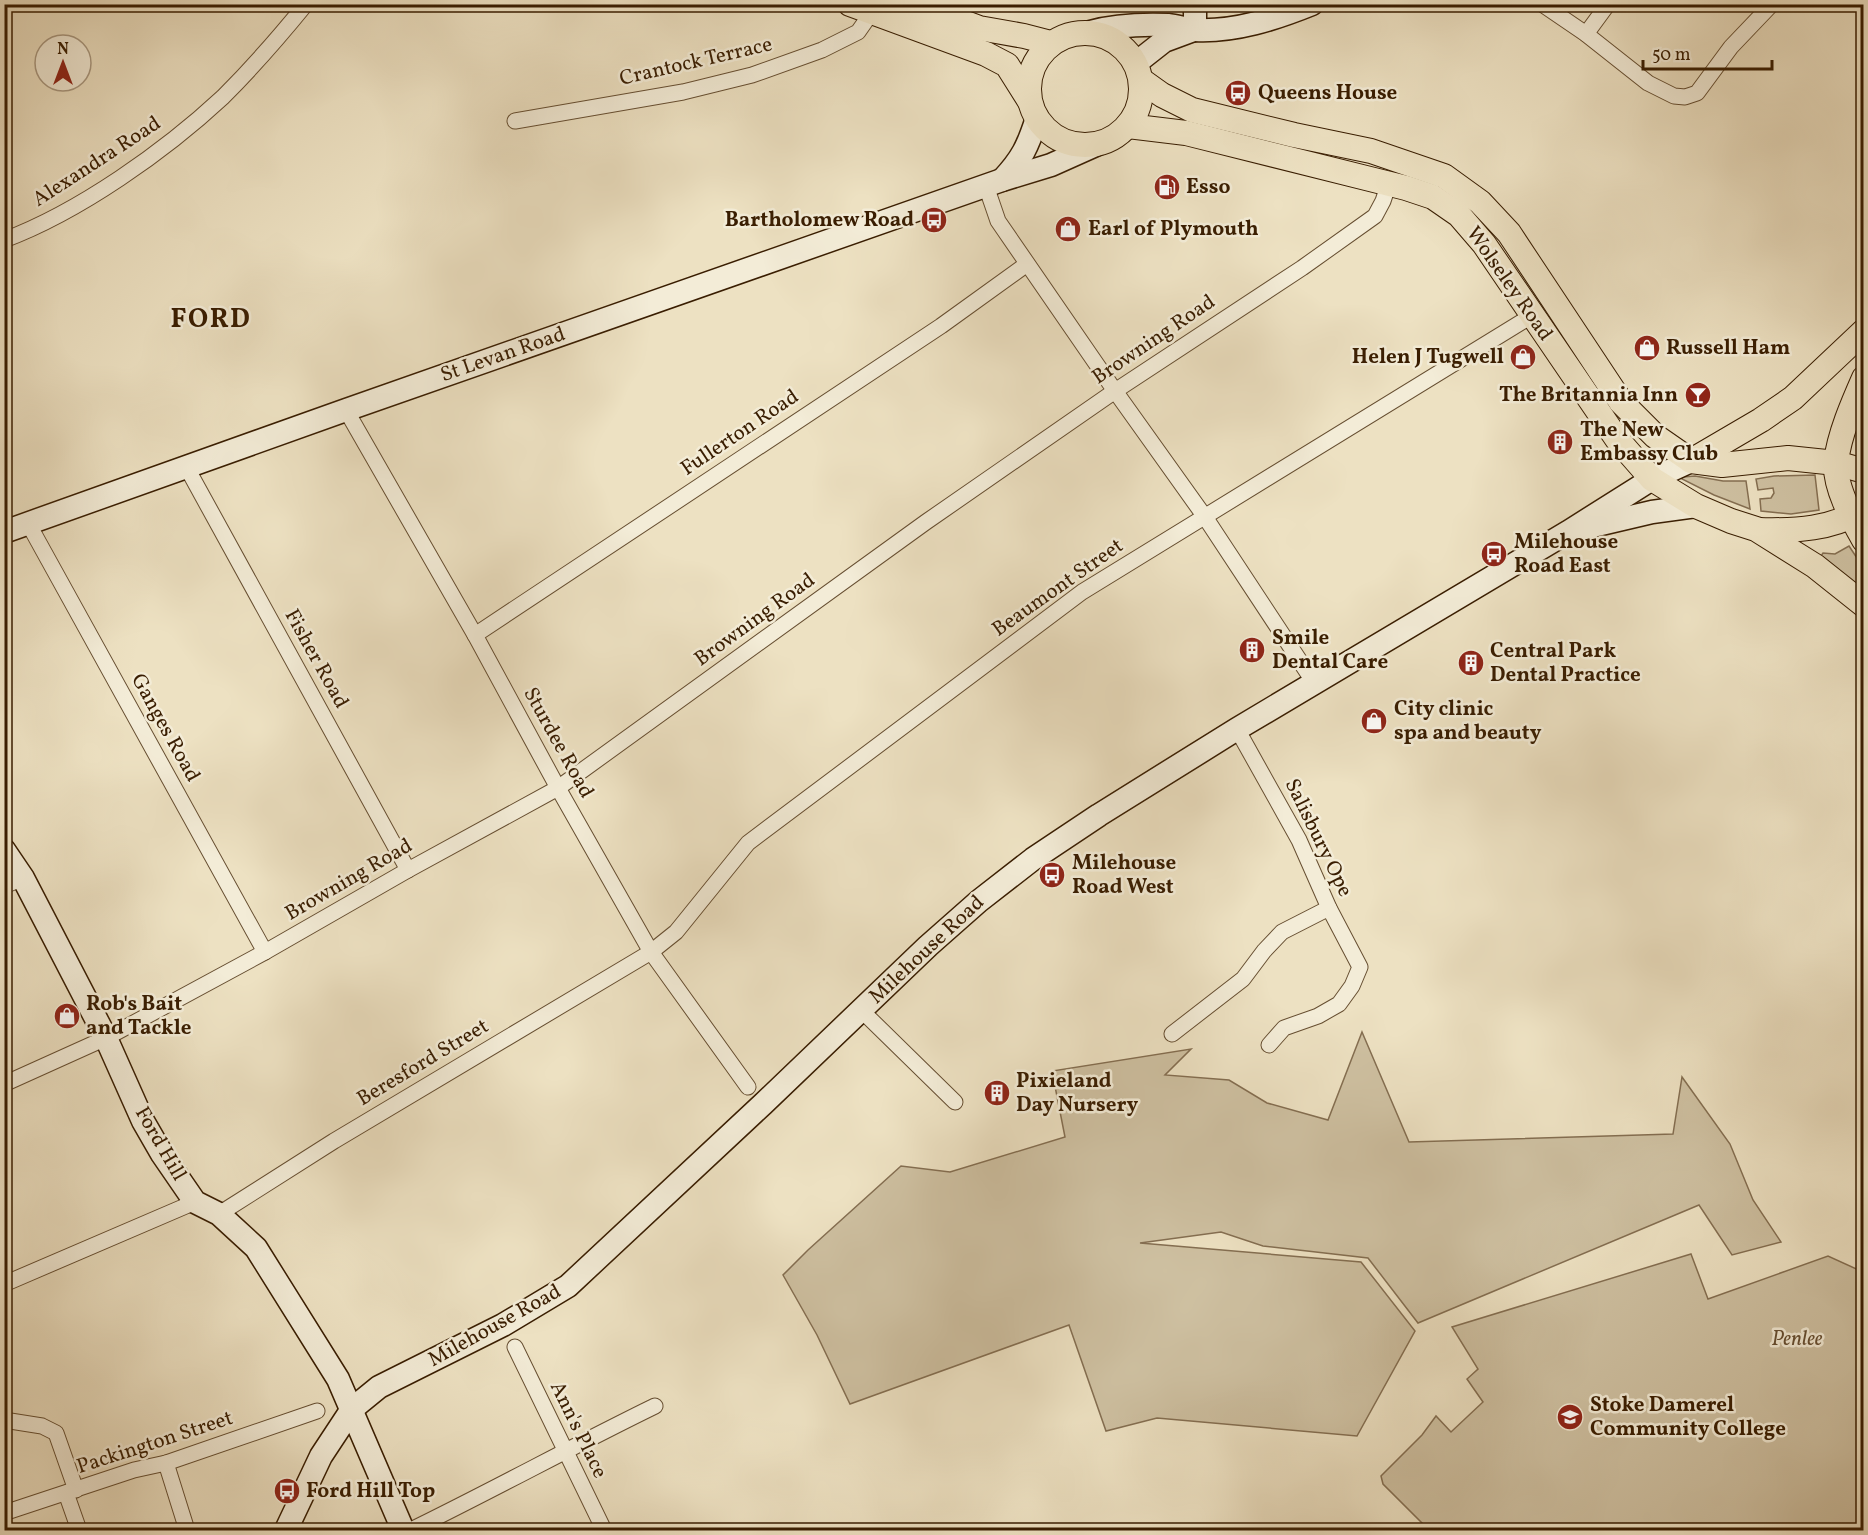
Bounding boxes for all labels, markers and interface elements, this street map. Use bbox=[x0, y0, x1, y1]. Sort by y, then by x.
street label: Crantock Terrace bbox=[617, 30, 775, 94]
north arrow bbox=[33, 33, 93, 93]
scale bar bbox=[1643, 33, 1772, 71]
text: N bbox=[57, 39, 69, 61]
text: 50 m bbox=[1652, 43, 1691, 68]
bus stop icon: Queens House bbox=[1223, 78, 1253, 108]
place label: Queens House bbox=[1258, 79, 1397, 108]
street label: Alexandra Road bbox=[27, 110, 167, 214]
fuel station icon: Esso bbox=[1152, 172, 1182, 202]
place label: Esso bbox=[1186, 173, 1231, 202]
bus stop icon: Bartholomew Road bbox=[919, 205, 949, 235]
place label: Bartholomew Road bbox=[725, 206, 914, 235]
shop icon: Earl of Plymouth bbox=[1053, 214, 1083, 244]
place label: Earl of Plymouth bbox=[1088, 215, 1259, 244]
street label: Wolseley Road bbox=[1459, 221, 1559, 347]
street label: Browning Road bbox=[1087, 288, 1221, 392]
district label: FORD bbox=[171, 301, 251, 339]
street label: St Levan Road bbox=[437, 320, 569, 390]
shop icon: Russell Ham bbox=[1632, 333, 1662, 363]
place label: Russell Ham bbox=[1666, 334, 1790, 363]
shop icon: Helen J Tugwell bbox=[1508, 342, 1538, 372]
place label: Helen J Tugwell bbox=[1352, 343, 1504, 372]
bar icon: The Britannia Inn bbox=[1683, 380, 1713, 410]
place label: The Britannia Inn bbox=[1499, 381, 1678, 410]
street label: Fullerton Road bbox=[675, 383, 805, 483]
place label: The New Embassy Club bbox=[1580, 416, 1718, 469]
building icon: The New Embassy Club bbox=[1545, 427, 1575, 457]
place label: Milehouse Road East bbox=[1514, 528, 1618, 581]
street label: Beaumont Street bbox=[987, 532, 1129, 644]
bus stop icon: Milehouse Road East bbox=[1479, 539, 1509, 569]
street label: Browning Road bbox=[689, 566, 821, 674]
street label: Fisher Road bbox=[277, 604, 355, 714]
place label: Smile Dental Care bbox=[1272, 624, 1388, 677]
building icon: Smile Dental Care bbox=[1237, 635, 1267, 665]
place label: Central Park Dental Practice bbox=[1490, 637, 1641, 690]
building icon: Central Park Dental Practice bbox=[1456, 648, 1486, 678]
street label: Ganges Road bbox=[123, 669, 207, 787]
street label: Sturdee Road bbox=[516, 682, 600, 804]
place label: City clinic spa and beauty bbox=[1394, 695, 1542, 748]
shop icon: City clinic spa and beauty bbox=[1359, 706, 1389, 736]
street label: Salisbury Ope bbox=[1277, 774, 1359, 902]
street label: Browning Road bbox=[280, 832, 418, 928]
place label: Milehouse Road West bbox=[1072, 849, 1176, 902]
bus stop icon: Milehouse Road West bbox=[1037, 860, 1067, 890]
street label: Milehouse Road bbox=[863, 889, 991, 1011]
place label: Rob's Bait and Tackle bbox=[86, 990, 192, 1043]
shop icon: Rob's Bait and Tackle bbox=[52, 1001, 82, 1031]
street label: Beresford Street bbox=[352, 1012, 494, 1114]
place label: Pixieland Day Nursery bbox=[1016, 1067, 1138, 1120]
building icon: Pixieland Day Nursery bbox=[982, 1078, 1012, 1108]
street label: Ford Hill bbox=[127, 1101, 193, 1187]
street label: Milehouse Road bbox=[423, 1277, 567, 1375]
park label: Penlee bbox=[1771, 1325, 1823, 1354]
street label: Ann's Place bbox=[542, 1377, 614, 1483]
place label: Stoke Damerel Community College bbox=[1590, 1391, 1786, 1444]
school or university icon: Stoke Damerel Community College bbox=[1555, 1402, 1585, 1432]
street label: Packington Street bbox=[73, 1404, 237, 1482]
bus stop icon: Ford Hill Top bbox=[272, 1476, 302, 1506]
place label: Ford Hill Top bbox=[306, 1477, 435, 1506]

